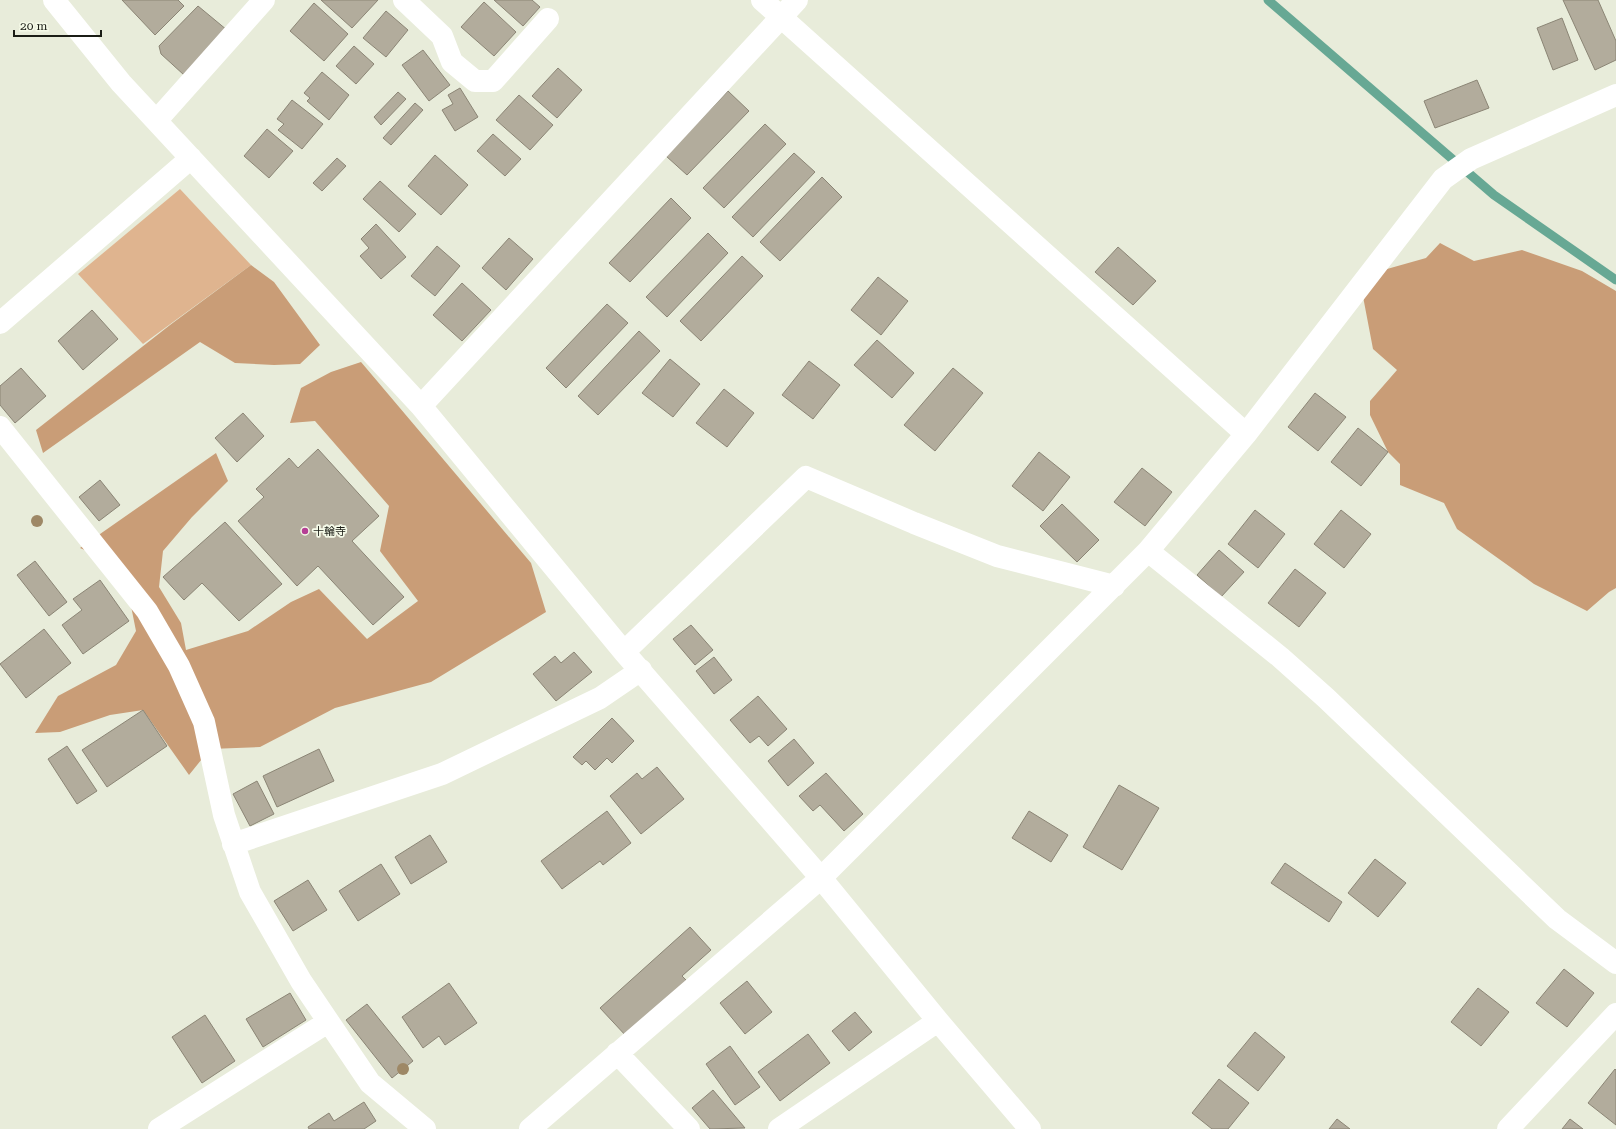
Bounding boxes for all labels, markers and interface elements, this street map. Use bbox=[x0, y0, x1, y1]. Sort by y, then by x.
scale bar bbox=[14, 12, 101, 38]
text: 20 m bbox=[20, 19, 47, 33]
place label: 十輪寺 bbox=[313, 525, 346, 538]
marker: 十輪寺 bbox=[300, 526, 310, 536]

